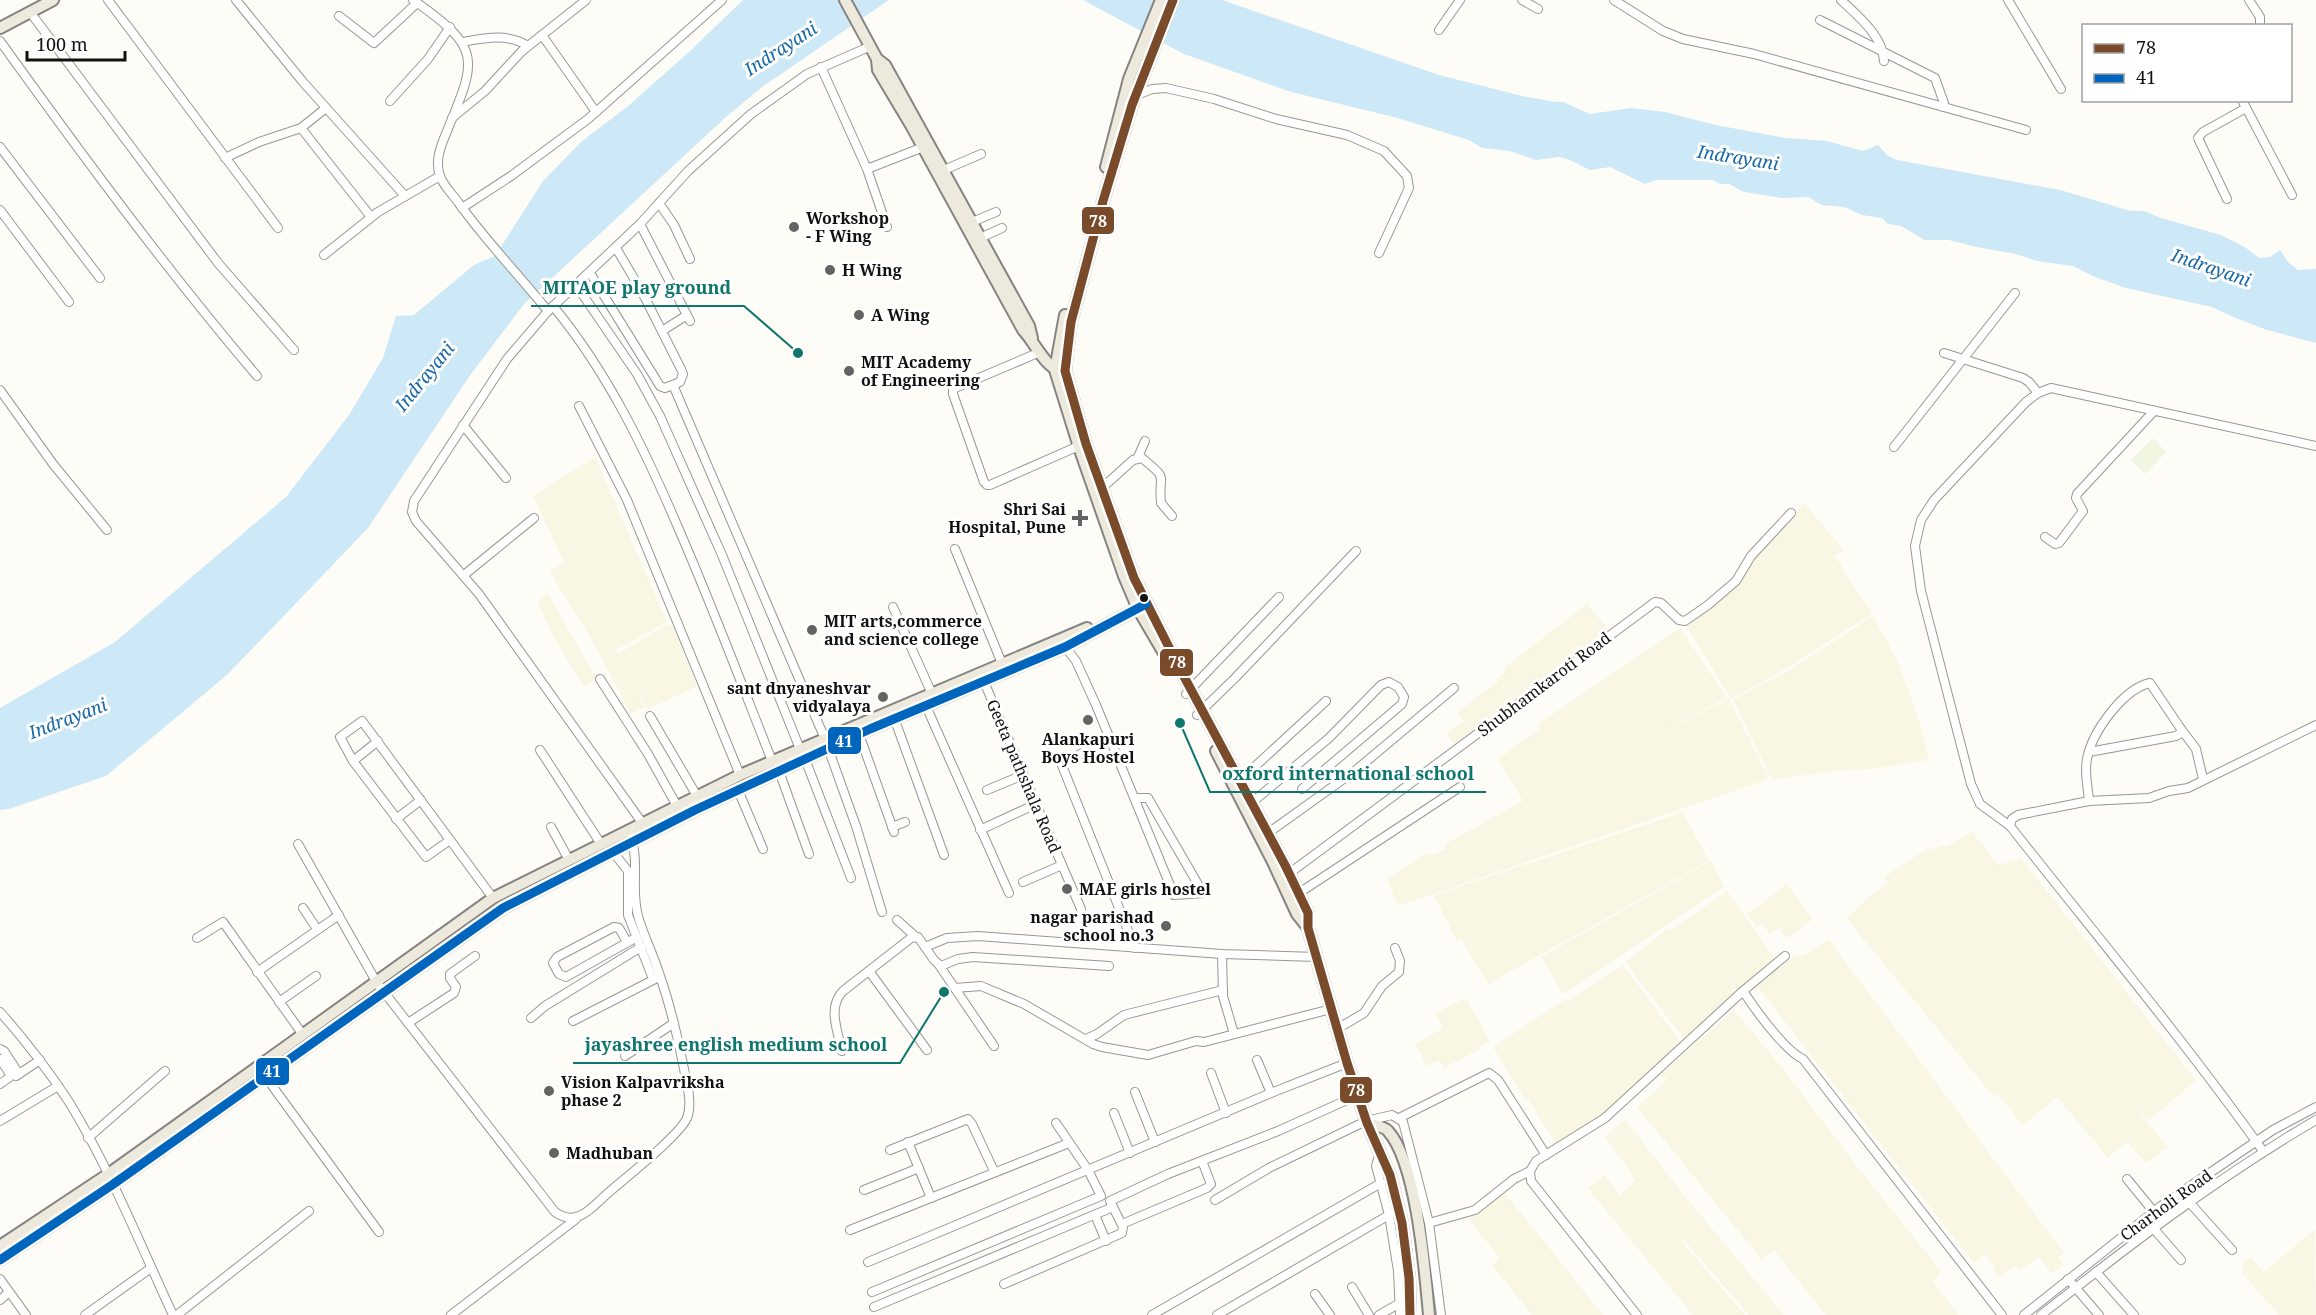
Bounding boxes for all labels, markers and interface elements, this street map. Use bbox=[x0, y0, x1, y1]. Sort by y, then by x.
water label: Indrayani bbox=[739, 15, 822, 81]
scale bar bbox=[27, 24, 124, 62]
legend bbox=[2082, 24, 2292, 102]
text: 100 m bbox=[36, 32, 88, 56]
text: 78 bbox=[2136, 35, 2156, 59]
text: 41 bbox=[2136, 65, 2156, 89]
water label: Indrayani bbox=[1695, 139, 1781, 175]
line badge: 78 bbox=[1081, 206, 1115, 235]
place label: Workshop - F Wing bbox=[806, 207, 889, 247]
text: 78 bbox=[1089, 210, 1107, 232]
marker: Workshop - F Wing bbox=[787, 220, 801, 234]
water label: Indrayani bbox=[2168, 242, 2255, 292]
place label: H Wing bbox=[842, 259, 902, 281]
marker: H Wing bbox=[823, 263, 837, 277]
callout: MITAOE play ground bbox=[531, 270, 744, 306]
text: MITAOE play ground bbox=[543, 275, 732, 299]
place label: A Wing bbox=[871, 304, 930, 326]
marker: A Wing bbox=[852, 308, 866, 322]
water label: Indrayani bbox=[388, 337, 460, 417]
place label: MIT Academy of Engineering bbox=[861, 351, 980, 391]
marker: MIT Academy of Engineering bbox=[842, 364, 856, 378]
place label: Shri Sai Hospital, Pune bbox=[948, 498, 1066, 538]
marker: Shri Sai Hospital, Pune bbox=[1071, 509, 1089, 527]
unlabelled marker bbox=[1138, 592, 1150, 604]
place label: MIT arts,commerce and science college bbox=[824, 610, 982, 650]
marker: MIT arts,commerce and science college bbox=[805, 623, 819, 637]
street label: Shubhamkaroti Road bbox=[1473, 626, 1615, 741]
line badge: 78 bbox=[1159, 648, 1194, 677]
text: 78 bbox=[1168, 651, 1186, 673]
place label: sant dnyaneshvar vidyalaya bbox=[727, 677, 872, 717]
marker: sant dnyaneshvar vidyalaya bbox=[876, 690, 890, 704]
water label: Indrayani bbox=[24, 692, 111, 744]
street label: Geeta pathshala Road bbox=[982, 696, 1066, 856]
marker: Alankapuri Boys Hostel bbox=[1081, 713, 1095, 727]
line badge: 41 bbox=[827, 726, 862, 755]
place label: Alankapuri Boys Hostel bbox=[1041, 728, 1135, 768]
text: 41 bbox=[835, 730, 853, 752]
callout: oxford international school bbox=[1210, 756, 1486, 792]
text: oxford international school bbox=[1222, 761, 1475, 785]
place label: MAE girls hostel bbox=[1079, 878, 1211, 900]
marker: MAE girls hostel bbox=[1060, 882, 1074, 896]
place label: nagar parishad school no.3 bbox=[1030, 906, 1155, 946]
marker: nagar parishad school no.3 bbox=[1159, 919, 1173, 933]
callout: jayashree english medium school bbox=[573, 1027, 900, 1063]
text: jayashree english medium school bbox=[584, 1032, 888, 1056]
line badge: 41 bbox=[255, 1057, 290, 1086]
text: 41 bbox=[263, 1060, 281, 1082]
place label: Vision Kalpavriksha phase 2 bbox=[561, 1071, 725, 1111]
line badge: 78 bbox=[1339, 1076, 1373, 1104]
text: 78 bbox=[1347, 1079, 1365, 1101]
marker: Vision Kalpavriksha phase 2 bbox=[542, 1084, 556, 1098]
place label: Madhuban bbox=[566, 1142, 654, 1164]
marker: Madhuban bbox=[547, 1146, 561, 1160]
street label: Charholi Road bbox=[2116, 1164, 2217, 1246]

